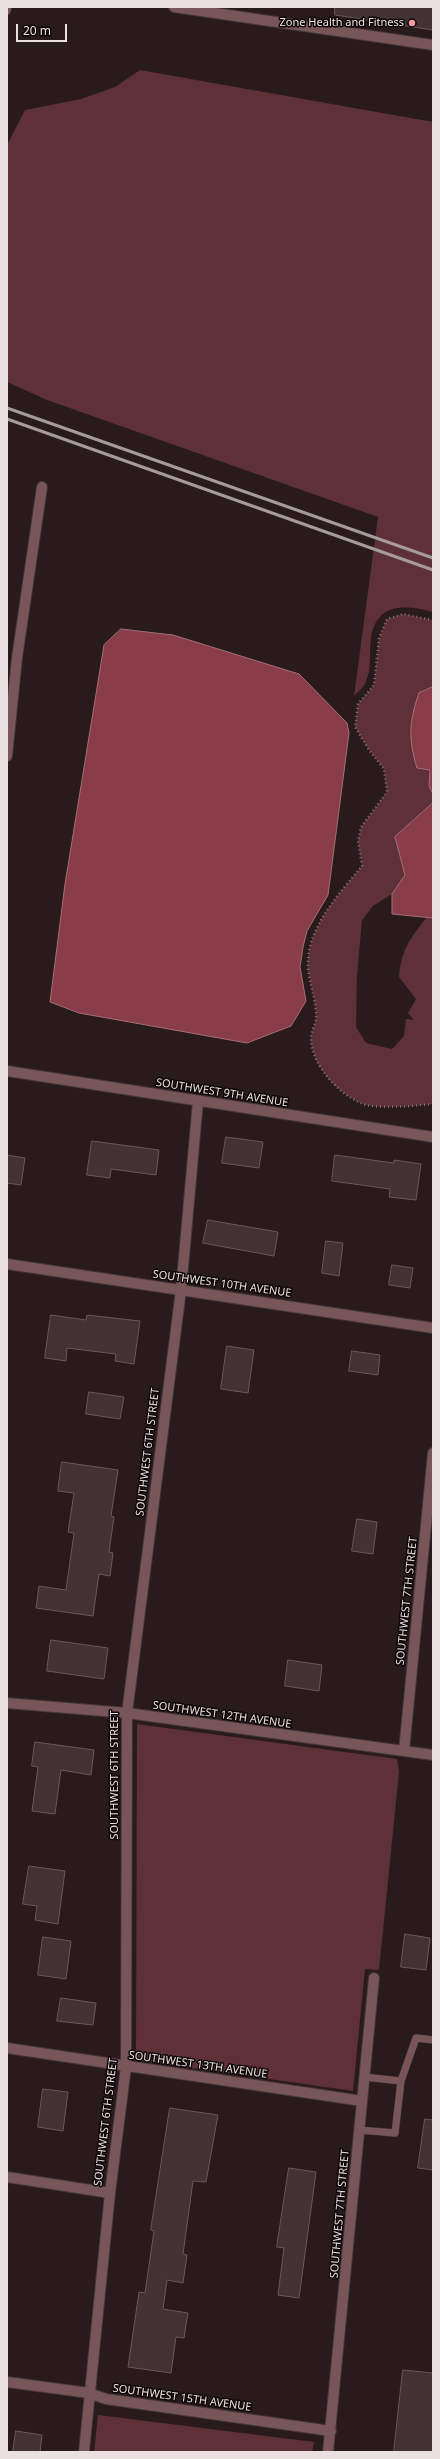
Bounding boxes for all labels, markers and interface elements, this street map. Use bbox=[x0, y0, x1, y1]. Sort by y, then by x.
scale bar bbox=[18, 16, 69, 42]
place label: Zone Health and Fitness bbox=[280, 16, 404, 30]
marker: Zone Health and Fitness bbox=[407, 18, 417, 28]
text: 20 m bbox=[23, 22, 51, 39]
street label: SOUTHWEST 9TH AVENUE bbox=[155, 1076, 289, 1110]
street label: SOUTHWEST 10TH AVENUE bbox=[152, 1268, 292, 1300]
street label: SOUTHWEST 6TH STREET bbox=[134, 1387, 162, 1517]
street label: SOUTHWEST 7TH STREET bbox=[394, 1536, 420, 1666]
street label: SOUTHWEST 12TH AVENUE bbox=[152, 1699, 292, 1731]
street label: SOUTHWEST 6TH STREET bbox=[108, 1710, 122, 1840]
street label: SOUTHWEST 13TH AVENUE bbox=[128, 2049, 268, 2081]
street label: SOUTHWEST 6TH STREET bbox=[92, 2057, 120, 2187]
street label: SOUTHWEST 7TH STREET bbox=[328, 2149, 352, 2279]
street label: SOUTHWEST 15TH AVENUE bbox=[112, 2382, 252, 2414]

